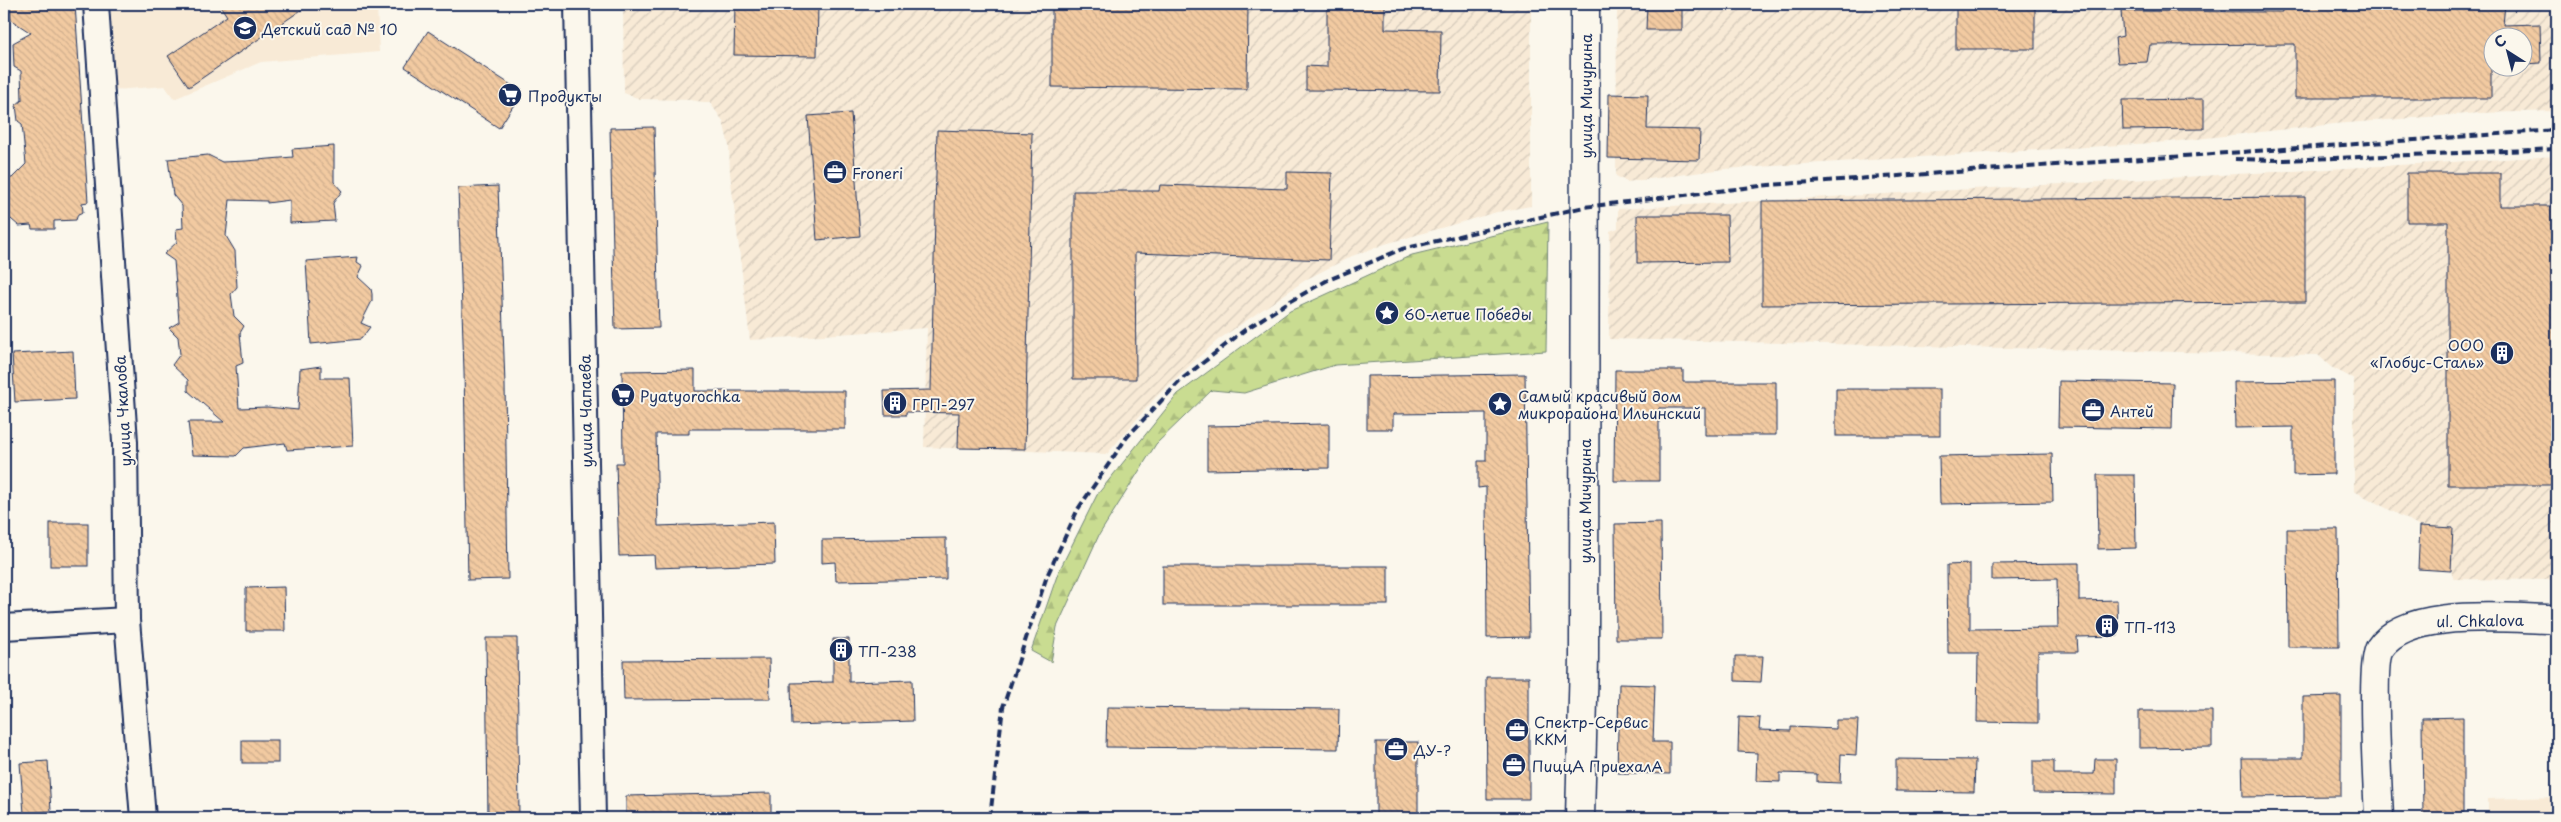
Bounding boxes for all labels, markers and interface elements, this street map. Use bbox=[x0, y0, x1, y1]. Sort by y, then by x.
school or university icon: Детский сад № 10 bbox=[232, 15, 258, 41]
place label: Детский сад № 10 bbox=[261, 17, 398, 40]
north arrow bbox=[2484, 28, 2534, 78]
text: С bbox=[2490, 29, 2510, 53]
street label: улица Мичурина bbox=[1574, 33, 1597, 158]
supermarket icon: Продукты bbox=[497, 82, 523, 108]
place label: Продукты bbox=[528, 84, 602, 107]
office icon: Froneri bbox=[822, 159, 848, 185]
place label: Froneri bbox=[852, 161, 903, 184]
place icon: 60-летие Победы bbox=[1374, 300, 1400, 326]
place label: 60-летие Победы bbox=[1404, 302, 1532, 325]
place label: ООО «Глобус-Сталь» bbox=[2370, 333, 2484, 373]
building icon: ООО «Глобус-Сталь» bbox=[2489, 340, 2515, 366]
street label: улица Чкалова bbox=[108, 354, 136, 467]
street label: улица Чапаева bbox=[573, 354, 597, 468]
supermarket icon: Pyatyorochka bbox=[610, 382, 636, 408]
place label: Pyatyorochka bbox=[640, 384, 741, 407]
place label: Самый красивый дом микрорайона Ильинский bbox=[1518, 384, 1701, 424]
building icon: ГРП-297 bbox=[882, 390, 908, 416]
place icon: Самый красивый дом микрорайона Ильинский bbox=[1487, 391, 1513, 417]
place label: ГРП-297 bbox=[912, 392, 975, 415]
office icon: Антей bbox=[2080, 397, 2106, 423]
place label: Антей bbox=[2110, 399, 2154, 422]
street label: улица Мичурина bbox=[1573, 438, 1596, 563]
street label: ul. Chkalova bbox=[2436, 608, 2525, 632]
building icon: ТП-113 bbox=[2094, 613, 2120, 639]
place label: ТП-113 bbox=[2124, 615, 2176, 638]
building icon: ТП-238 bbox=[828, 637, 854, 663]
place label: ТП-238 bbox=[858, 639, 917, 662]
place label: Спектр-Сервис ККМ bbox=[1534, 710, 1648, 750]
office icon: Спектр-Сервис ККМ bbox=[1504, 717, 1530, 743]
office icon: ДУ-? bbox=[1383, 736, 1409, 762]
place label: ДУ-? bbox=[1413, 738, 1451, 761]
office icon: ПиццА ПриехалА bbox=[1501, 752, 1527, 778]
place label: ПиццА ПриехалА bbox=[1532, 754, 1663, 777]

